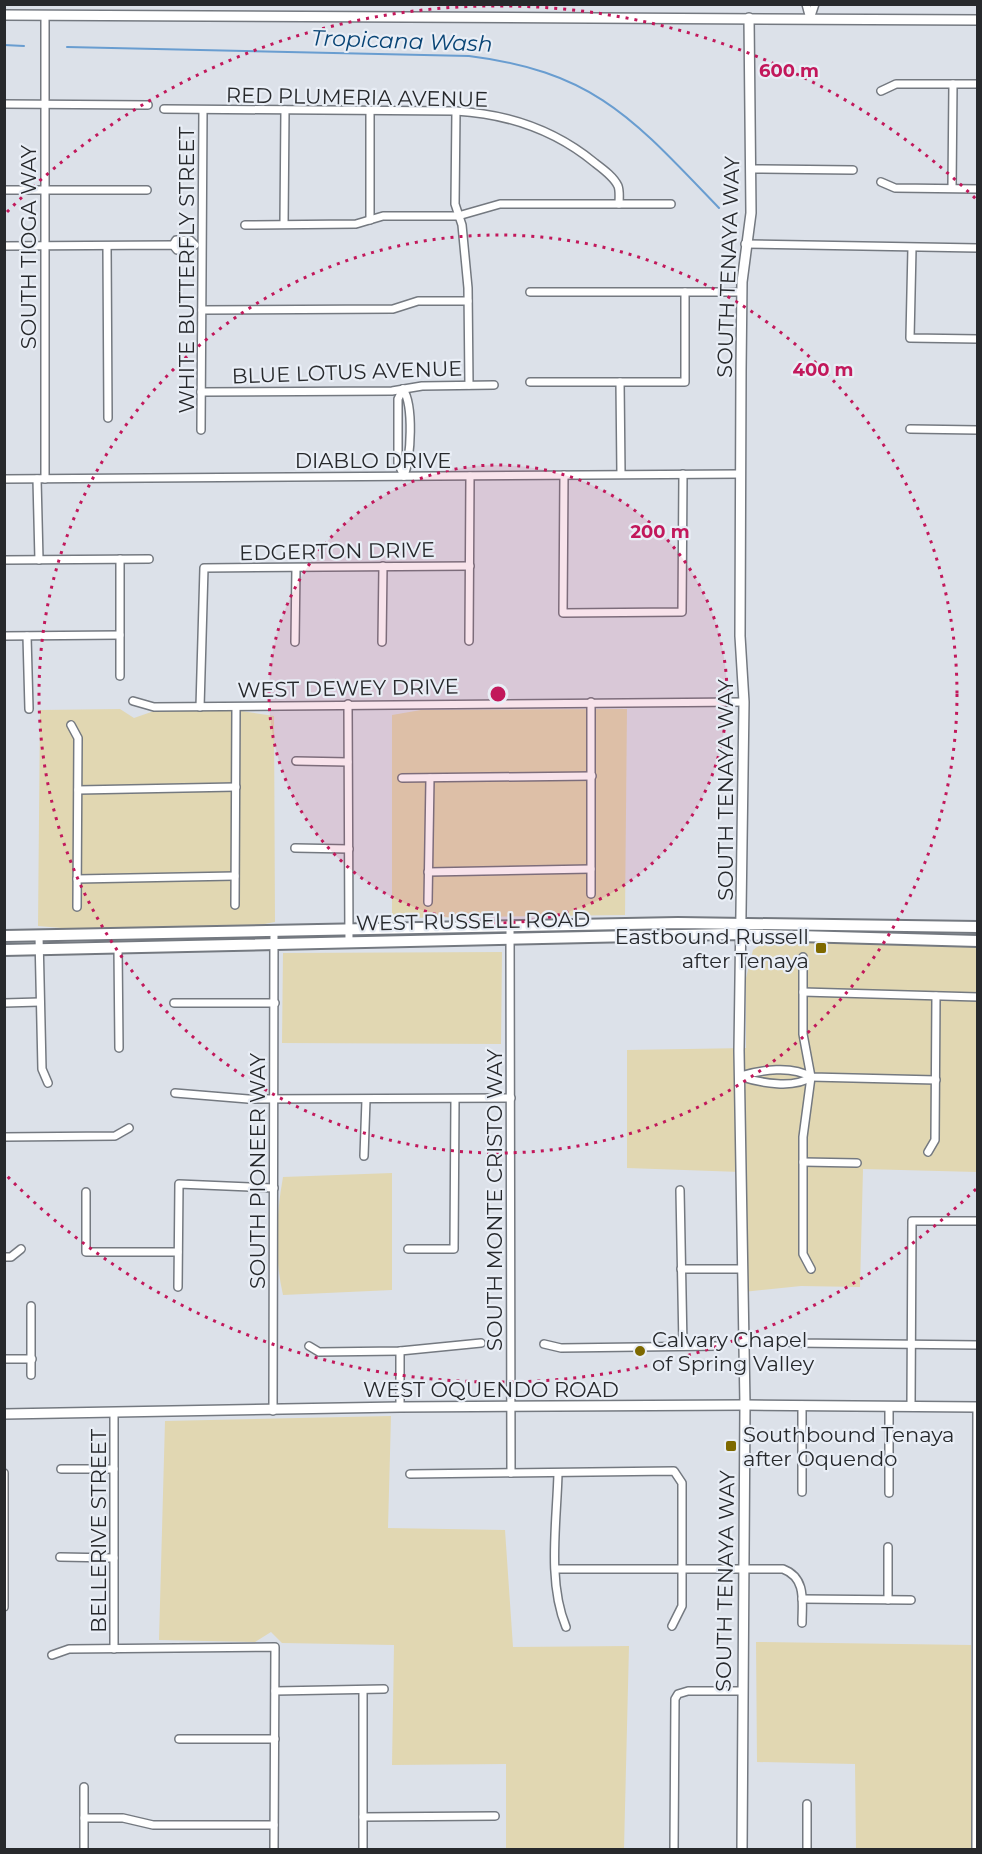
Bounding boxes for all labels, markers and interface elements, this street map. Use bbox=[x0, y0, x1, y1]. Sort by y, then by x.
water label: Tropicana Wash bbox=[311, 24, 493, 58]
text: 600 m bbox=[759, 60, 819, 82]
street label: RED PLUMERIA AVENUE bbox=[226, 82, 488, 112]
street label: WHITE BUTTERFLY STREET bbox=[174, 127, 199, 413]
street label: SOUTH TIOGA WAY bbox=[16, 144, 41, 349]
street label: SOUTH TENAYA WAY bbox=[712, 155, 744, 378]
street label: BLUE LOTUS AVENUE bbox=[231, 355, 463, 389]
text: 400 m bbox=[793, 359, 853, 381]
street label: DIABLO DRIVE bbox=[295, 448, 451, 473]
text: 200 m bbox=[630, 521, 690, 543]
street label: EDGERTON DRIVE bbox=[239, 537, 435, 565]
street label: WEST DEWEY DRIVE bbox=[237, 674, 459, 702]
street label: SOUTH TENAYA WAY bbox=[713, 679, 738, 901]
centre of rings bbox=[488, 684, 508, 704]
street label: WEST RUSSELL ROAD bbox=[356, 906, 590, 936]
place label: Eastbound Russell after Tenaya bbox=[615, 924, 809, 973]
marker: Eastbound Russell after Tenaya bbox=[814, 941, 828, 955]
street label: SOUTH MONTE CRISTO WAY bbox=[482, 1048, 507, 1351]
street label: SOUTH PIONEER WAY bbox=[245, 1052, 270, 1289]
place label: Calvary Chapel of Spring Valley bbox=[652, 1327, 815, 1376]
marker: Calvary Chapel of Spring Valley bbox=[633, 1344, 647, 1358]
street label: WEST OQUENDO ROAD bbox=[363, 1377, 619, 1402]
place label: Southbound Tenaya after Oquendo bbox=[743, 1422, 955, 1471]
street label: BELLERIVE STREET bbox=[86, 1429, 111, 1633]
marker: Southbound Tenaya after Oquendo bbox=[724, 1439, 738, 1453]
street label: SOUTH TENAYA WAY bbox=[711, 1469, 739, 1692]

